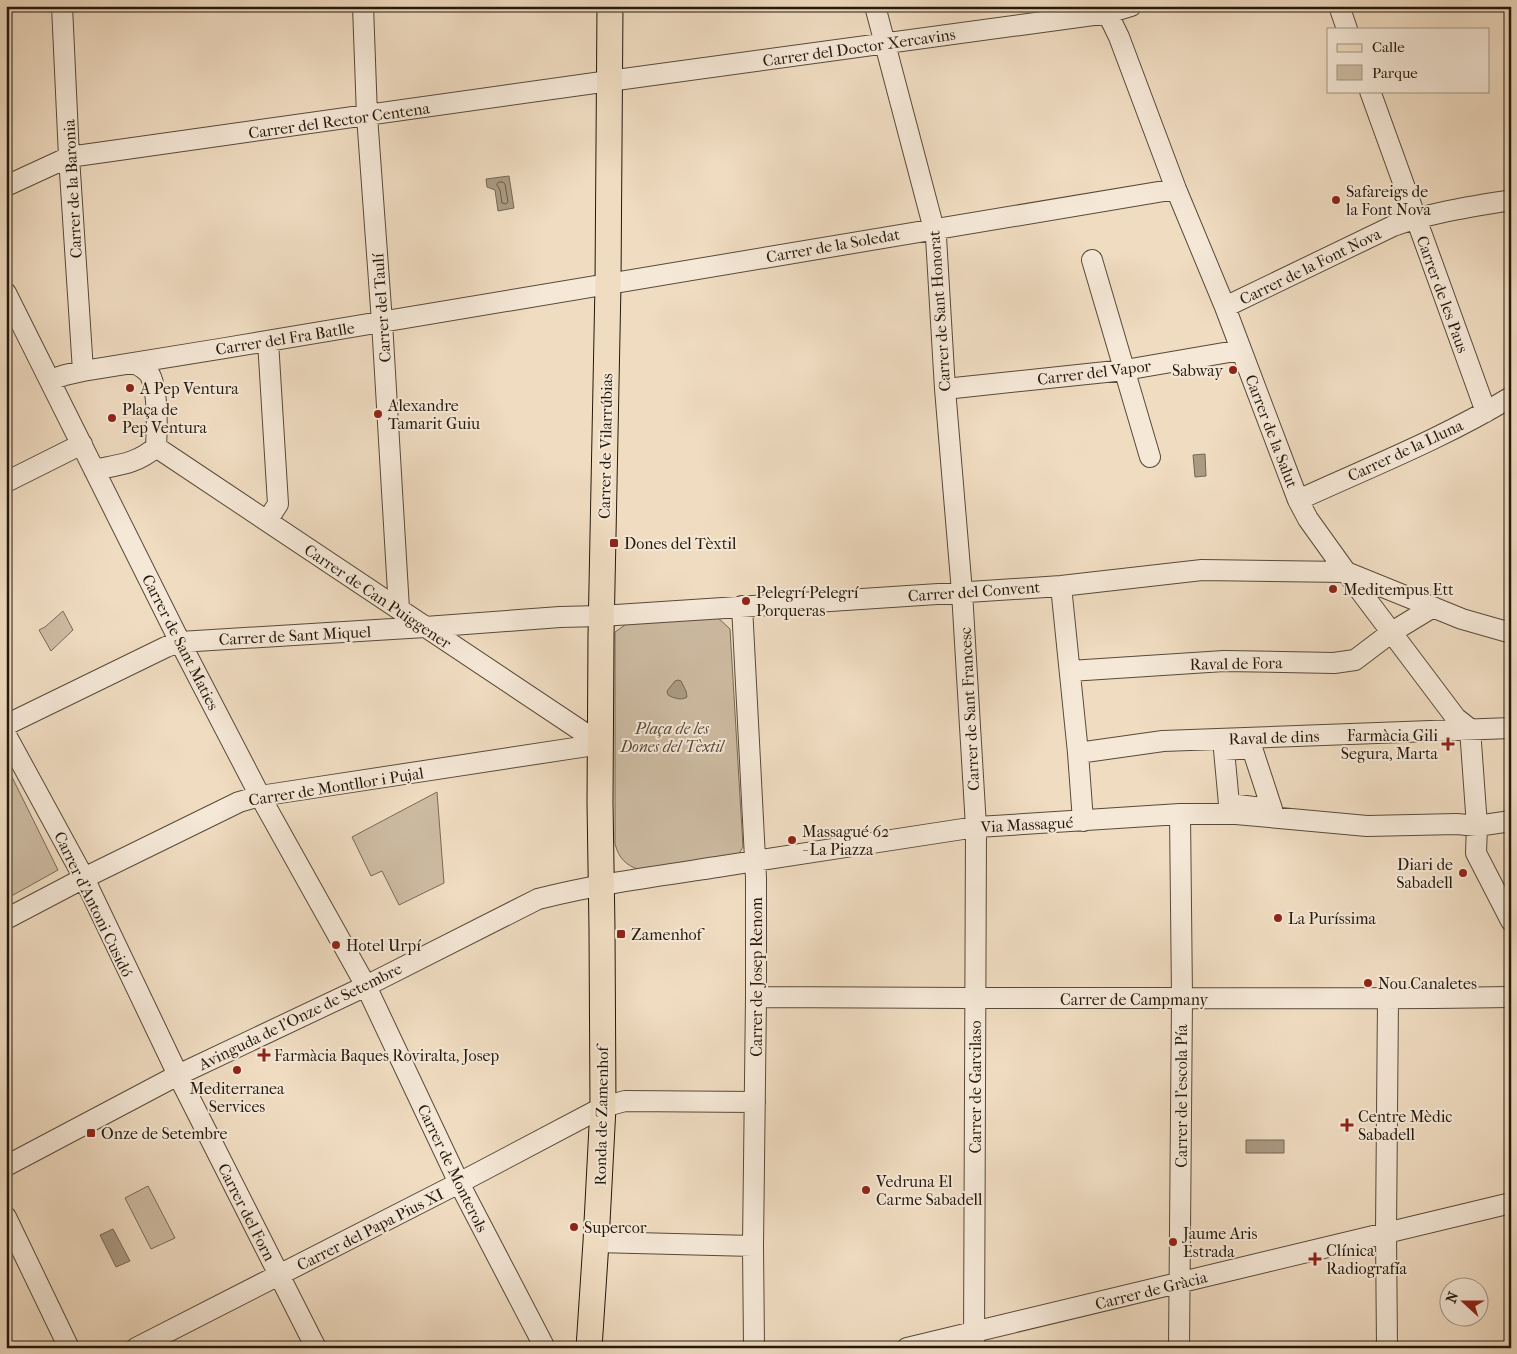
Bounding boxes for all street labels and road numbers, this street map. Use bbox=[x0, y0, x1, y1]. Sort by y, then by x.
street label: Carrer del Doctor Xercavins bbox=[761, 25, 957, 70]
street label: Carrer del Rector Centena bbox=[247, 98, 431, 143]
street label: Carrer de la Baronia bbox=[59, 118, 86, 259]
street label: Carrer de la Soledat bbox=[765, 224, 902, 267]
street label: Carrer de la Font Nova bbox=[1236, 224, 1385, 309]
street label: Carrer de Sant Honorat bbox=[924, 229, 955, 392]
street label: Carrer de les Paus bbox=[1413, 233, 1473, 355]
street label: Carrer del Taulí bbox=[368, 253, 395, 363]
street label: Carrer del Fra Batlle bbox=[214, 318, 356, 359]
street label: Carrer del Vapor bbox=[1036, 356, 1152, 389]
street label: Carrer de la Salut bbox=[1241, 372, 1302, 491]
street label: Carrer de Vilarrúbias bbox=[595, 373, 616, 519]
street label: Carrer de la Lluna bbox=[1345, 415, 1466, 485]
street label: Carrer de Can Puiggener bbox=[301, 540, 455, 653]
street label: Carrer de Sant Maties bbox=[138, 571, 223, 713]
street label: Carrer del Convent bbox=[907, 577, 1041, 606]
street label: Carrer de Sant Miquel bbox=[218, 622, 372, 649]
street label: Carrer de Sant Francesc bbox=[956, 627, 983, 791]
street label: Raval de Fora bbox=[1189, 653, 1283, 674]
street label: Raval de dins bbox=[1228, 726, 1320, 749]
street label: Carrer de Montllor i Pujal bbox=[247, 763, 426, 810]
street label: Via Massagué bbox=[979, 813, 1074, 836]
street label: Carrer d'Antoni Cusidó bbox=[50, 829, 137, 980]
street label: Carrer de Josep Renom bbox=[747, 897, 766, 1057]
street label: Avinguda de l'Onze de Setembre bbox=[195, 959, 405, 1074]
street label: Carrer de Campmany bbox=[1060, 990, 1208, 1009]
street label: Carrer de Garcilaso bbox=[966, 1021, 985, 1154]
street label: Carrer de l'escola Pía bbox=[1172, 1024, 1191, 1168]
street label: Ronda de Zamenhof bbox=[591, 1043, 612, 1186]
street label: Carrer de Monterols bbox=[413, 1101, 492, 1235]
street label: Carrer del Forn bbox=[214, 1160, 280, 1265]
street label: Carrer del Papa Pius XI bbox=[294, 1184, 447, 1275]
street label: Carrer de Gràcia bbox=[1093, 1267, 1210, 1314]

